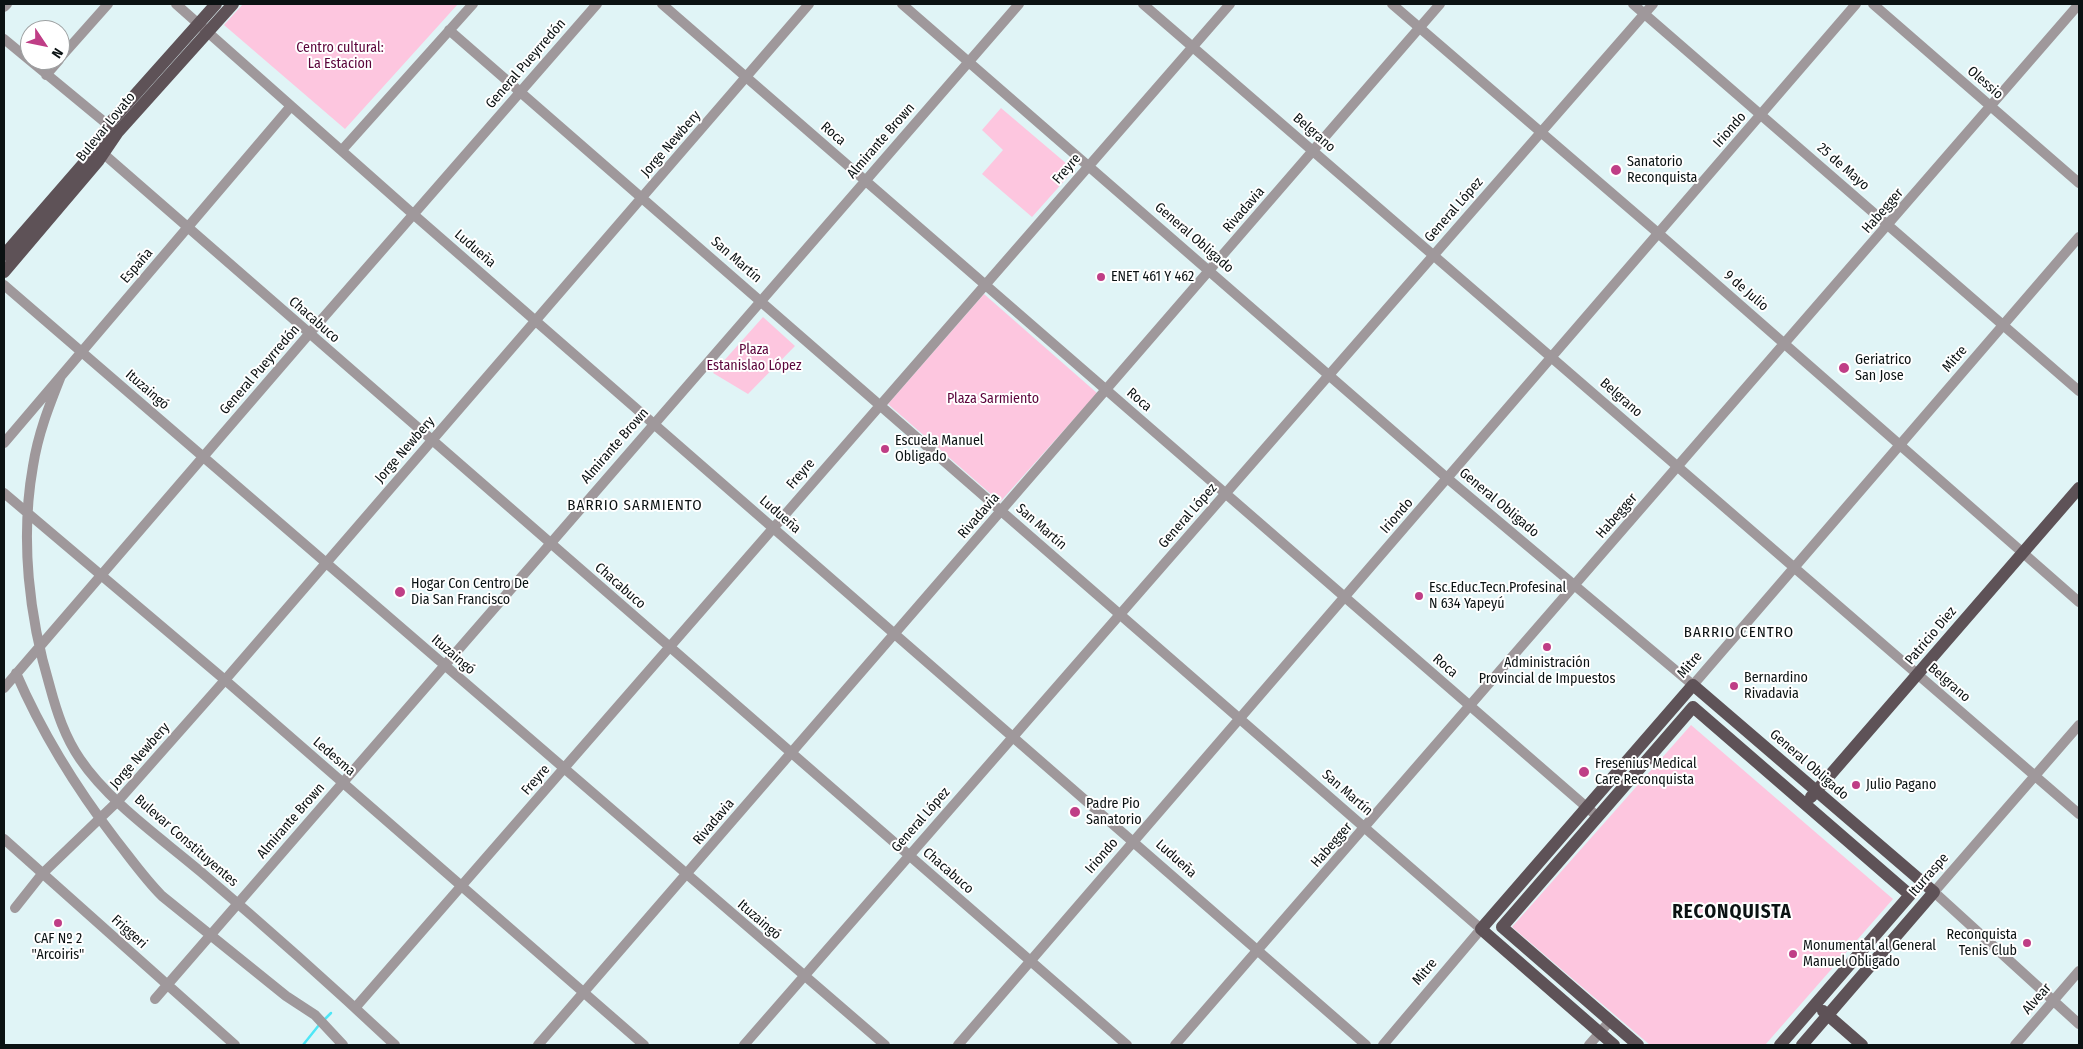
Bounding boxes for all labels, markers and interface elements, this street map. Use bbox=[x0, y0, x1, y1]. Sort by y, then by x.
street label: General Pueyrredón bbox=[482, 16, 570, 112]
north arrow bbox=[20, 20, 70, 70]
park label: Centro cultural: La Estacion bbox=[296, 40, 384, 72]
text: N bbox=[48, 45, 66, 61]
street label: Olessio bbox=[1964, 63, 2006, 103]
street label: Bulevar Lovato bbox=[73, 89, 139, 165]
street label: Almirante Brown bbox=[844, 100, 918, 182]
street label: Jorge Newbery bbox=[638, 107, 704, 181]
street label: Iriondo bbox=[1710, 109, 1750, 151]
street label: Belgrano bbox=[1289, 110, 1339, 156]
street label: Roca bbox=[817, 119, 849, 149]
street label: 25 de Mayo bbox=[1813, 140, 1873, 194]
street label: Freyre bbox=[1049, 150, 1085, 188]
place label: Sanatorio Reconquista bbox=[1627, 154, 1697, 186]
marker: Sanatorio Reconquista bbox=[1609, 163, 1623, 177]
street label: General López bbox=[1421, 174, 1487, 246]
street label: Rivadavia bbox=[1220, 184, 1268, 236]
street label: Habegger bbox=[1859, 185, 1907, 237]
street label: General Obligado bbox=[1151, 199, 1237, 277]
street label: Ludueña bbox=[451, 226, 499, 272]
street label: San Martín bbox=[707, 233, 765, 287]
street label: España bbox=[117, 245, 157, 287]
street label: 9 de Julio bbox=[1720, 267, 1772, 315]
place label: ENET 461 Y 462 bbox=[1111, 269, 1194, 285]
marker: ENET 461 Y 462 bbox=[1095, 271, 1107, 283]
street label: Chacabuco bbox=[285, 293, 343, 347]
street label: General Pueyrredón bbox=[216, 322, 304, 418]
park label: Plaza Estanislao López bbox=[707, 342, 801, 374]
street label: Mitre bbox=[1939, 342, 1971, 376]
place label: Geriatrico San Jose bbox=[1855, 352, 1911, 384]
marker: Geriatrico San Jose bbox=[1837, 361, 1851, 375]
street label: Ituzaingó bbox=[122, 366, 172, 414]
street label: Belgrano bbox=[1596, 375, 1646, 421]
street label: Roca bbox=[1123, 385, 1155, 415]
park label: Plaza Sarmiento bbox=[947, 391, 1039, 407]
street label: Almirante Brown bbox=[578, 405, 652, 487]
street label: Jorge Newbery bbox=[372, 413, 438, 487]
place label: Escuela Manuel Obligado bbox=[895, 433, 983, 466]
marker: Escuela Manuel Obligado bbox=[879, 443, 891, 455]
street label: Freyre bbox=[783, 455, 819, 493]
street label: General Obligado bbox=[1456, 465, 1542, 541]
street label: General López bbox=[1155, 480, 1221, 552]
street label: Rivadavia bbox=[955, 490, 1003, 542]
street label: Habegger bbox=[1593, 490, 1641, 542]
street label: Ludueña bbox=[756, 492, 804, 538]
street label: Iriondo bbox=[1377, 495, 1417, 537]
district label: BARRIO SARMIENTO bbox=[565, 497, 705, 515]
street label: San Martín bbox=[1012, 500, 1070, 554]
street label: Chacabuco bbox=[591, 559, 649, 613]
place label: Hogar Con Centro De Dia San Francisco bbox=[411, 576, 529, 608]
place label: Esc.Educ.Tecn.Profesinal N 634 Yapeyú bbox=[1429, 580, 1566, 612]
marker: Hogar Con Centro De Dia San Francisco bbox=[393, 585, 407, 599]
marker: Esc.Educ.Tecn.Profesinal N 634 Yapeyú bbox=[1413, 590, 1425, 602]
street label: Patricio Diez bbox=[1902, 604, 1960, 668]
district label: BARRIO CENTRO bbox=[1682, 624, 1796, 642]
street label: Ituzaingó bbox=[428, 631, 478, 679]
marker: Administración Provincial de Impuestos bbox=[1541, 641, 1553, 653]
street label: Mitre bbox=[1674, 648, 1706, 682]
street label: Roca bbox=[1429, 651, 1461, 681]
place label: Administración Provincial de Impuestos bbox=[1479, 655, 1615, 688]
street label: Belgrano bbox=[1924, 660, 1974, 706]
place label: Bernardino Rivadavia bbox=[1744, 670, 1808, 702]
marker: Bernardino Rivadavia bbox=[1728, 680, 1740, 692]
street label: Jorge Newbery bbox=[107, 719, 173, 793]
street label: General Obligado bbox=[1766, 726, 1852, 804]
street label: Ledesma bbox=[309, 734, 359, 780]
place label: Fresenius Medical Care Reconquista bbox=[1595, 756, 1697, 789]
street label: Freyre bbox=[518, 761, 554, 799]
marker: Fresenius Medical Care Reconquista bbox=[1577, 765, 1591, 779]
street label: San Martín bbox=[1318, 766, 1376, 820]
place label: Julio Pagano bbox=[1866, 777, 1936, 793]
marker: Julio Pagano bbox=[1850, 779, 1862, 791]
street label: Almirante Brown bbox=[254, 780, 328, 862]
street label: General López bbox=[888, 784, 954, 856]
street label: Bulevar Constituyentes bbox=[131, 791, 241, 891]
street label: Rivadavia bbox=[690, 796, 738, 848]
place label: Padre Pio Sanatorio bbox=[1086, 796, 1142, 829]
marker: Padre Pio Sanatorio bbox=[1068, 805, 1082, 819]
street label: Habegger bbox=[1308, 819, 1356, 871]
street label: Iriondo bbox=[1082, 835, 1122, 877]
street label: Ludueña bbox=[1152, 836, 1200, 882]
street label: Chacabuco bbox=[919, 844, 977, 898]
street label: Iturraspe bbox=[1906, 850, 1952, 900]
street label: Ituzaingó bbox=[734, 896, 784, 944]
district label: RECONQUISTA bbox=[1671, 902, 1793, 924]
street label: Friggeri bbox=[108, 912, 150, 952]
marker: CAF Nº 2 "Arcoiris" bbox=[52, 917, 64, 929]
place label: Reconquista Tenis Club bbox=[1947, 927, 2017, 960]
place label: CAF Nº 2 "Arcoiris" bbox=[32, 931, 84, 964]
marker: Reconquista Tenis Club bbox=[2021, 937, 2033, 949]
place label: Monumental al General Manuel Obligado bbox=[1803, 938, 1936, 970]
marker: Monumental al General Manuel Obligado bbox=[1787, 948, 1799, 960]
street label: Mitre bbox=[1409, 955, 1441, 989]
street label: Alvear bbox=[2019, 980, 2055, 1018]

